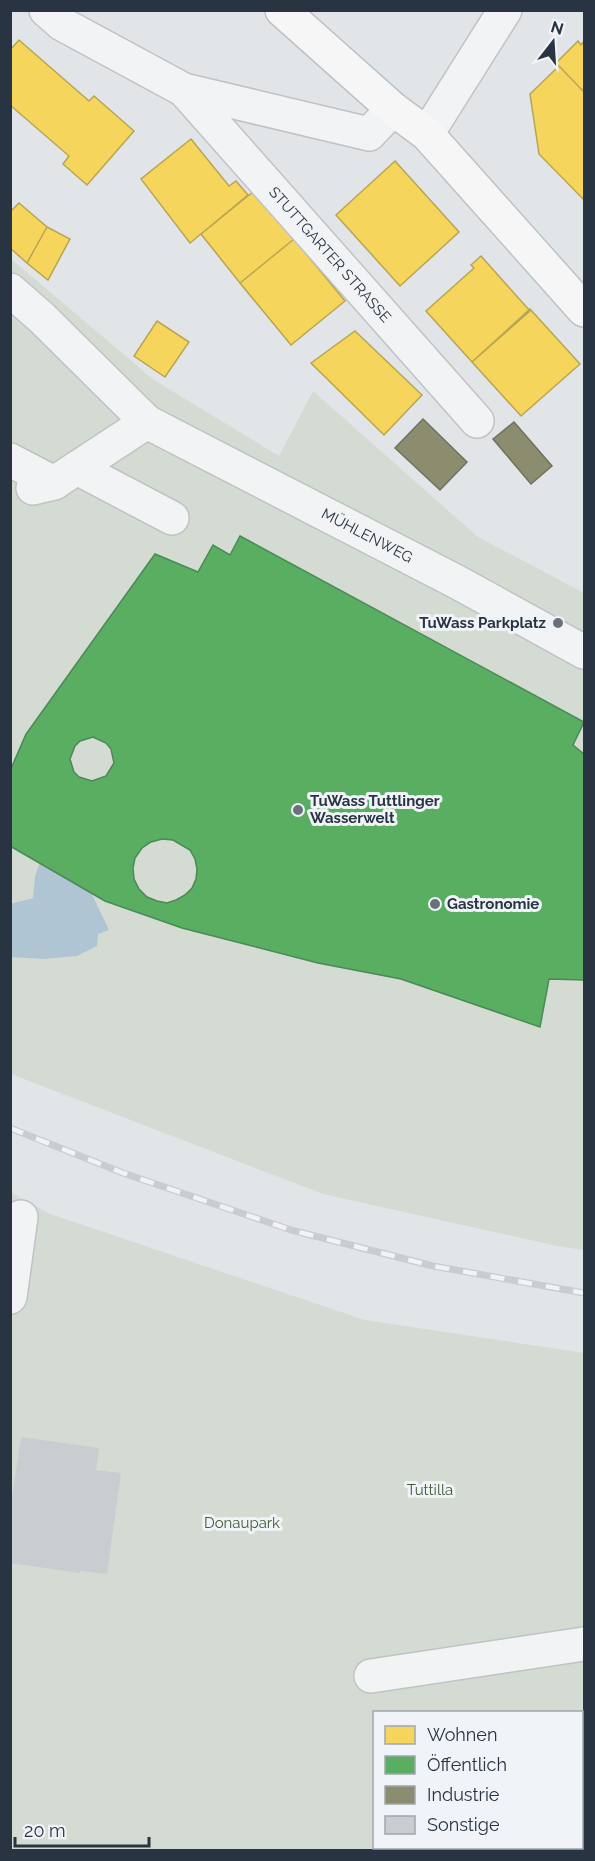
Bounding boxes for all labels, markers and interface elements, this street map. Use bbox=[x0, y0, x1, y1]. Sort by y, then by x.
north arrow bbox=[523, 12, 583, 72]
text: N bbox=[549, 17, 566, 39]
street label: STUTTGARTER STRASSE bbox=[265, 183, 395, 326]
street label: MÜHLENWEG bbox=[318, 505, 416, 567]
place label: TuWass Parkplatz bbox=[419, 614, 546, 632]
marker: TuWass Parkplatz bbox=[551, 616, 565, 630]
place label: TuWass Tuttlinger Wasserwelt bbox=[310, 792, 440, 827]
marker: TuWass Tuttlinger Wasserwelt bbox=[291, 803, 305, 817]
place label: Gastronomie bbox=[447, 895, 539, 913]
marker: Gastronomie bbox=[428, 897, 442, 911]
park label: Tuttilla bbox=[407, 1481, 453, 1499]
park label: Donaupark bbox=[204, 1514, 280, 1532]
legend bbox=[373, 1711, 583, 1849]
text: Wohnen bbox=[427, 1724, 497, 1745]
text: Öffentlich bbox=[427, 1754, 507, 1775]
text: Industrie bbox=[427, 1784, 500, 1805]
scale bar bbox=[15, 1810, 148, 1848]
text: Sonstige bbox=[427, 1814, 500, 1835]
text: 20 m bbox=[24, 1820, 66, 1841]

